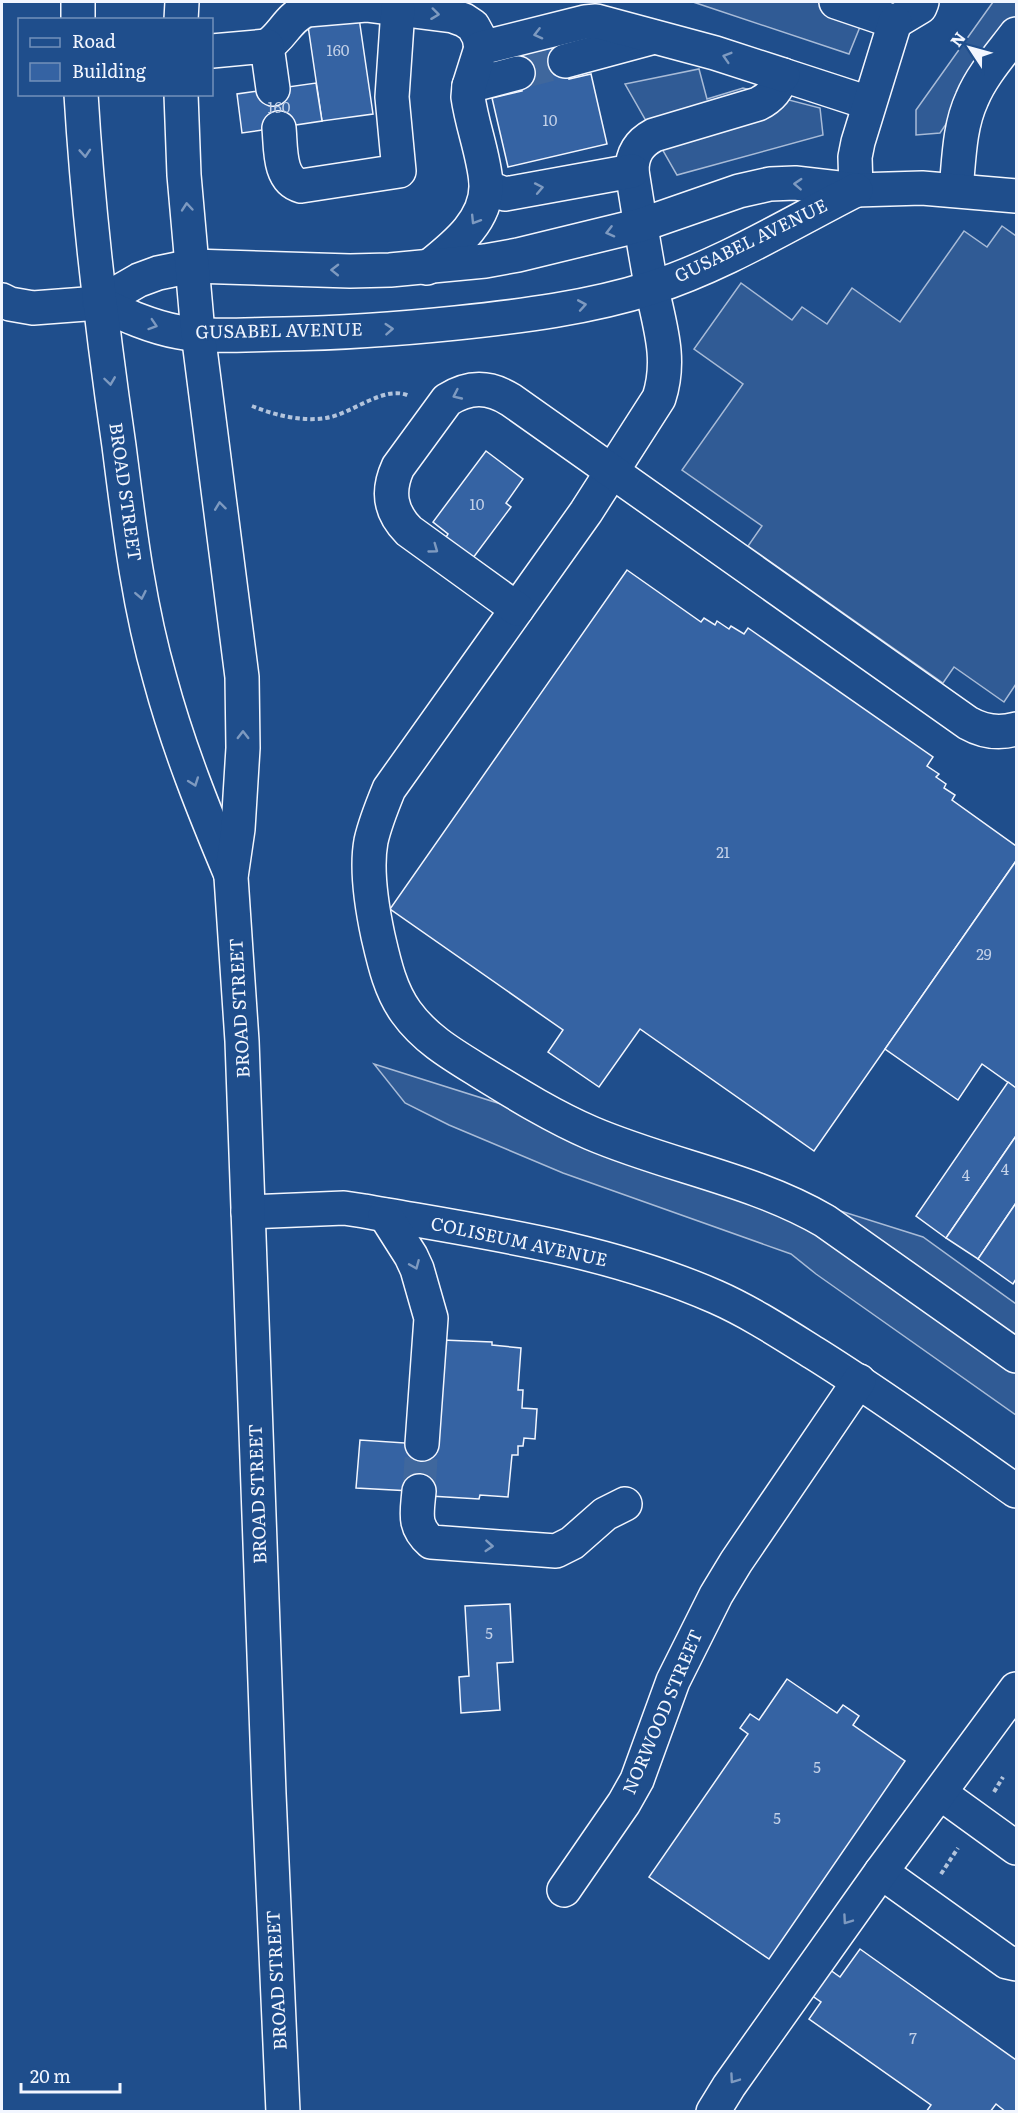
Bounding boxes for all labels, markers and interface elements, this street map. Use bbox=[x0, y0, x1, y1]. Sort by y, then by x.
one-way arrow bbox=[431, 7, 440, 19]
legend bbox=[18, 18, 213, 96]
north arrow bbox=[940, 18, 1000, 78]
one-way arrow bbox=[533, 26, 543, 39]
text: N bbox=[943, 26, 971, 51]
text: Road bbox=[72, 27, 116, 54]
house number: 160 bbox=[327, 38, 350, 61]
one-way arrow bbox=[722, 51, 733, 64]
text: Building bbox=[72, 57, 147, 84]
house number: 160 bbox=[268, 95, 291, 118]
house number: 10 bbox=[543, 108, 558, 131]
one-way arrow bbox=[78, 148, 91, 157]
one-way arrow bbox=[793, 177, 802, 190]
one-way arrow bbox=[535, 183, 544, 195]
street label: GUSABEL AVENUE bbox=[669, 191, 831, 288]
one-way arrow bbox=[181, 203, 194, 212]
one-way arrow bbox=[471, 213, 482, 224]
one-way arrow bbox=[605, 225, 615, 238]
one-way arrow bbox=[330, 264, 339, 277]
one-way arrow bbox=[577, 300, 587, 312]
street label: GUSABEL AVENUE bbox=[195, 315, 363, 344]
one-way arrow bbox=[147, 318, 158, 330]
one-way arrow bbox=[384, 323, 393, 336]
one-way arrow bbox=[103, 377, 115, 386]
one-way arrow bbox=[452, 388, 463, 400]
street label: BROAD STREET bbox=[103, 421, 150, 563]
house number: 10 bbox=[470, 492, 485, 515]
one-way arrow bbox=[215, 502, 227, 511]
one-way arrow bbox=[427, 542, 438, 553]
one-way arrow bbox=[134, 590, 147, 600]
one-way arrow bbox=[237, 730, 249, 739]
one-way arrow bbox=[186, 777, 199, 787]
house number: 21 bbox=[716, 840, 730, 863]
street label: BROAD STREET bbox=[221, 937, 256, 1079]
house number: 29 bbox=[976, 942, 992, 965]
house number: 4 bbox=[1001, 1157, 1009, 1180]
house number: 4 bbox=[962, 1163, 970, 1186]
street label: COLISEUM AVENUE bbox=[429, 1209, 610, 1272]
one-way arrow bbox=[408, 1259, 420, 1270]
street label: BROAD STREET bbox=[241, 1424, 272, 1565]
one-way arrow bbox=[485, 1540, 494, 1553]
house number: 5 bbox=[485, 1621, 493, 1644]
street label: NORWOOD STREET bbox=[615, 1625, 709, 1798]
house number: 5 bbox=[813, 1755, 821, 1778]
house number: 5 bbox=[773, 1806, 781, 1829]
street label: BROAD STREET bbox=[258, 1909, 293, 2051]
one-way arrow bbox=[843, 1914, 854, 1925]
house number: 7 bbox=[909, 2026, 917, 2049]
scale bar bbox=[21, 2056, 120, 2094]
text: 20 m bbox=[30, 2062, 71, 2089]
one-way arrow bbox=[730, 2073, 741, 2084]

